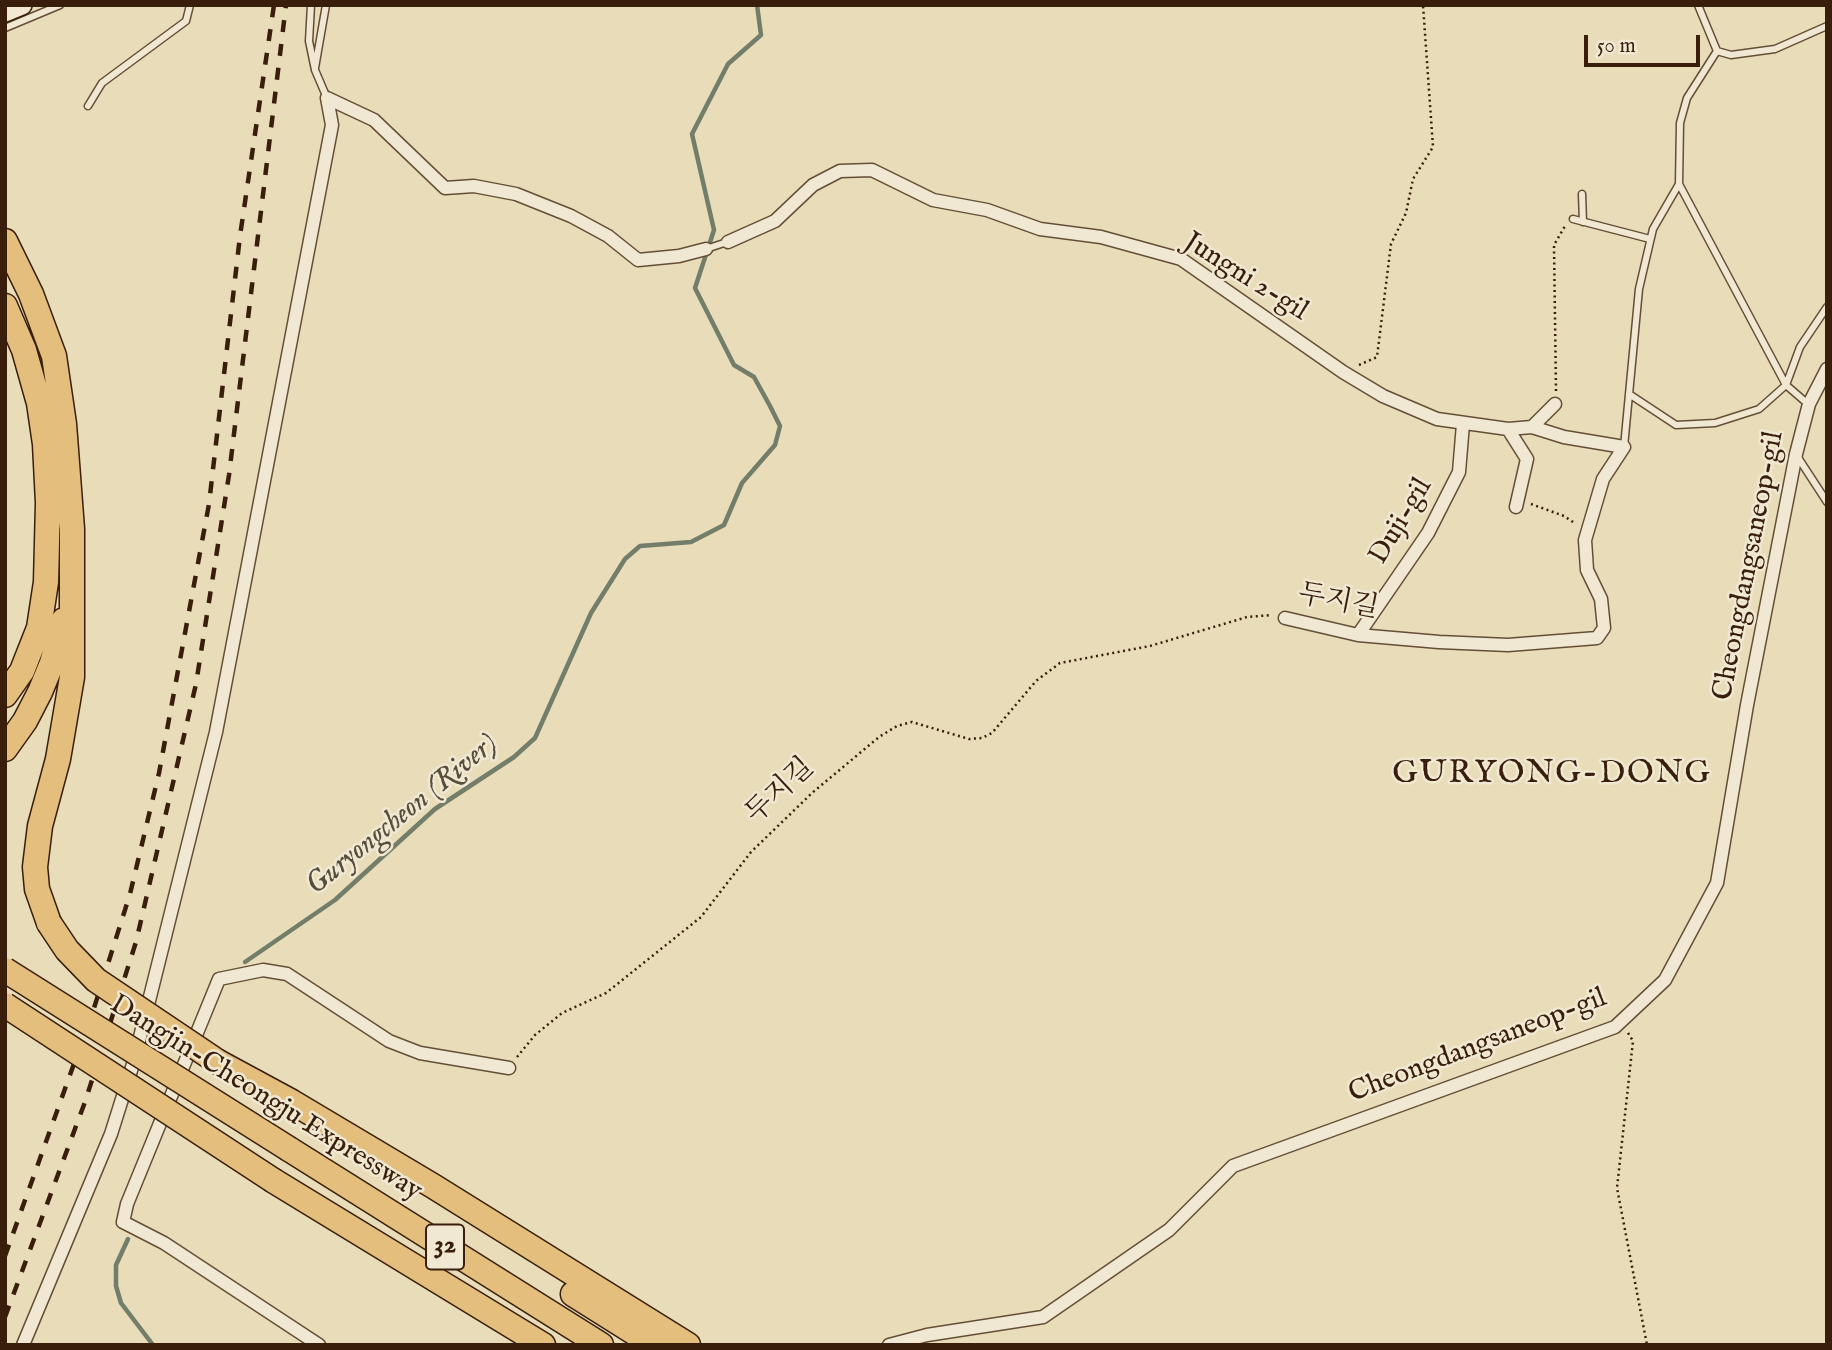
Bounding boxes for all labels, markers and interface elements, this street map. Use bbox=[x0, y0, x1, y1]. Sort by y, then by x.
scale bar bbox=[1587, 21, 1702, 65]
text: 50 m bbox=[1597, 33, 1636, 60]
street label: Jungni 2-gil bbox=[1177, 227, 1313, 329]
street label: Cheongdangsaneop-gil bbox=[1707, 429, 1793, 703]
street label: Duji-gil bbox=[1363, 473, 1441, 571]
street label: 두지길 bbox=[1295, 579, 1381, 627]
water label: Guryongcheon (River) bbox=[300, 728, 506, 904]
street label: 두지길 bbox=[740, 752, 822, 832]
district label: GURYONG-DONG bbox=[1394, 756, 1710, 794]
street label: Cheongdangsaneop-gil bbox=[1344, 982, 1612, 1112]
street label: Dangjin-Cheongju Expressway bbox=[103, 989, 427, 1209]
road number: 32 bbox=[426, 1224, 464, 1270]

